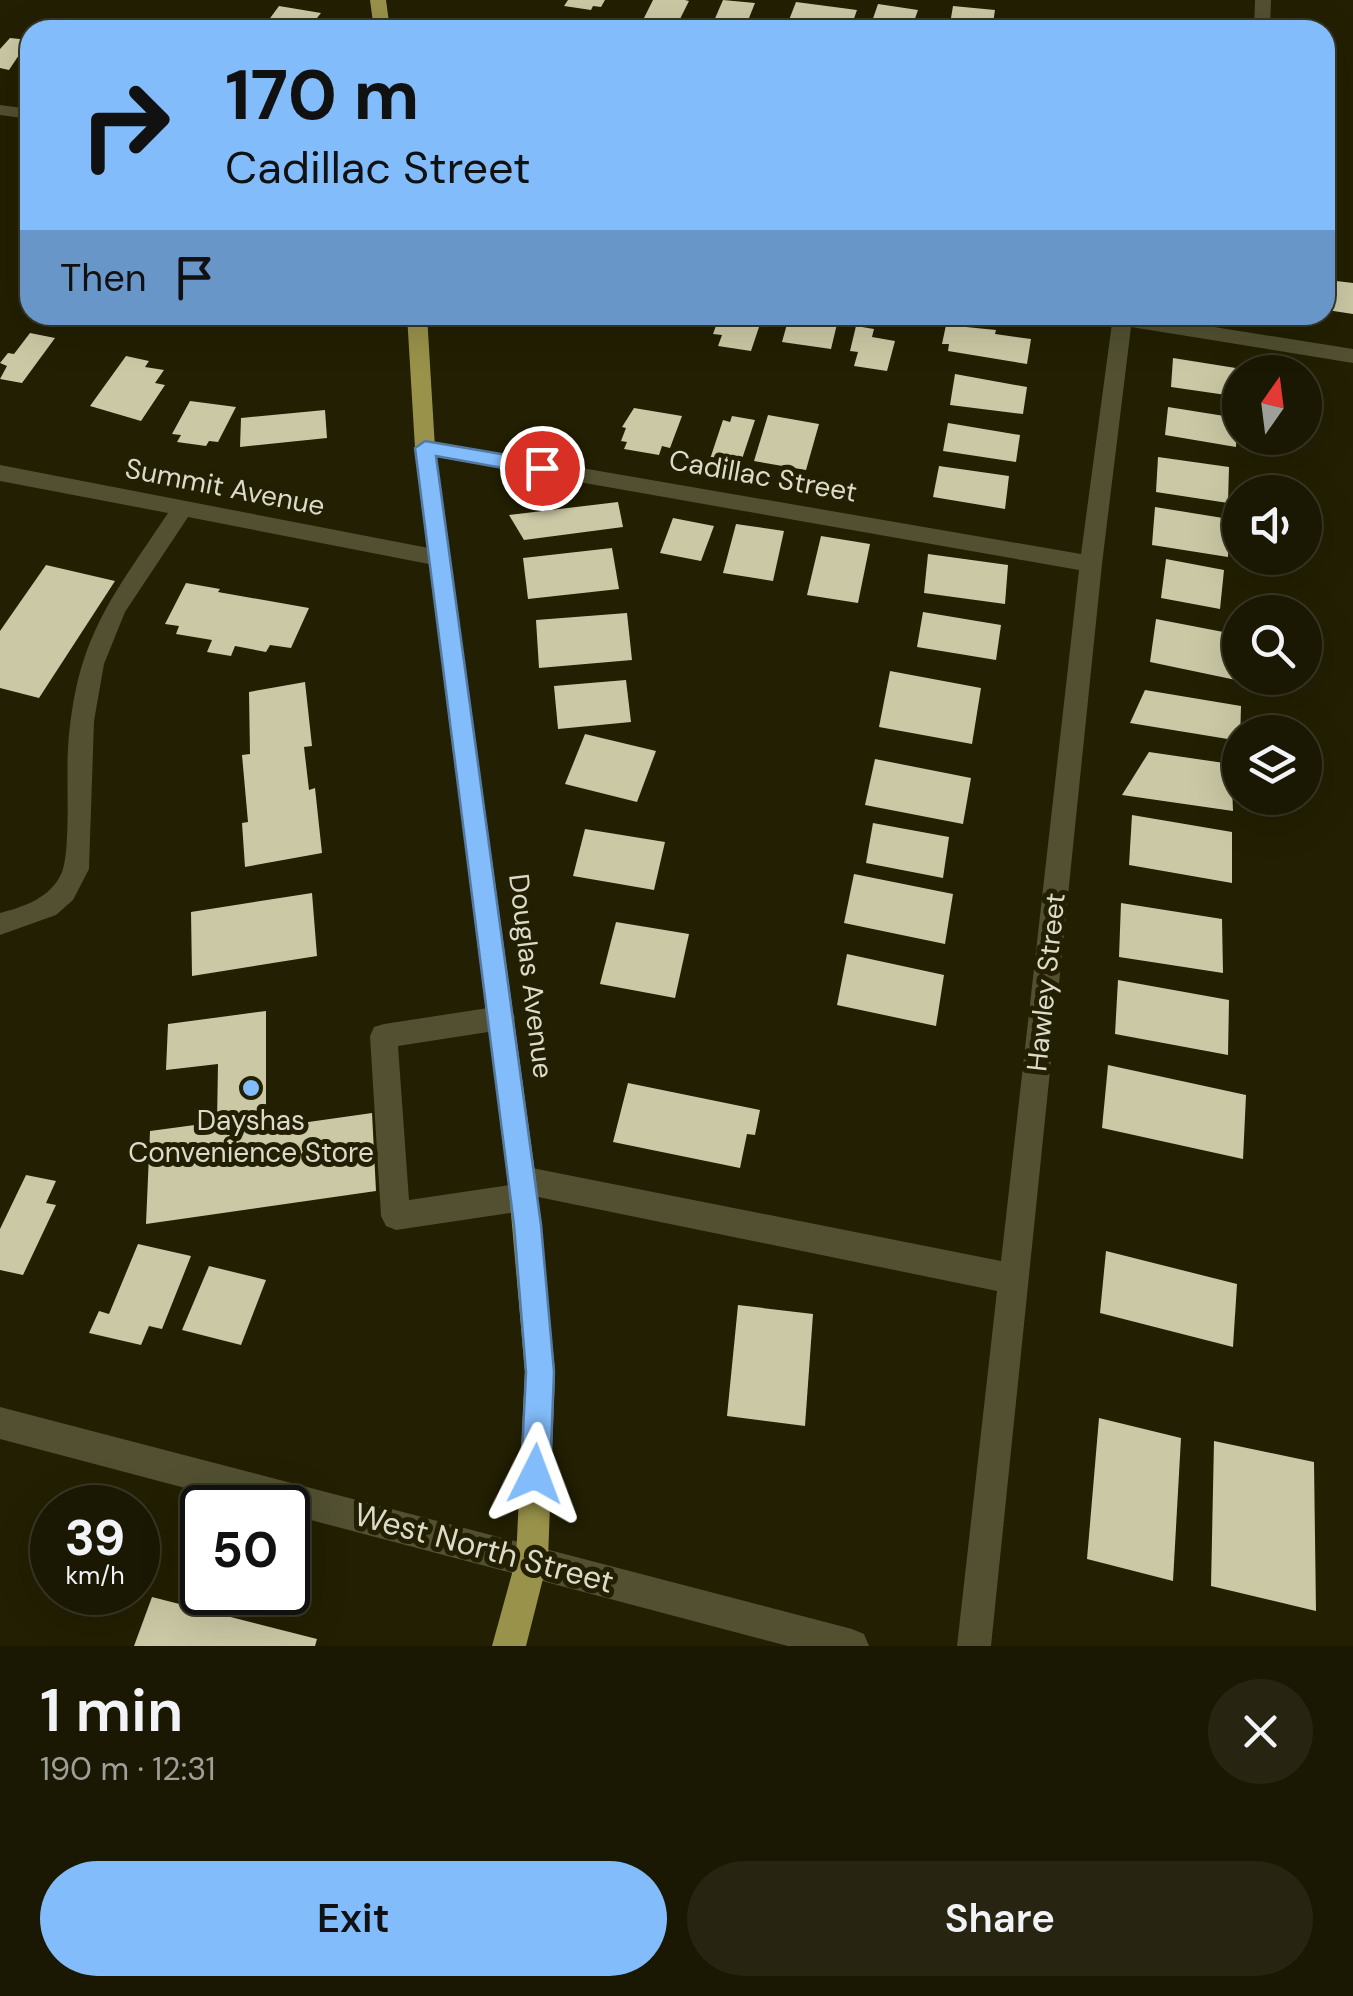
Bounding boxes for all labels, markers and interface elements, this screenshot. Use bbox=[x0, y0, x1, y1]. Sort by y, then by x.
text: 170 m bbox=[225, 50, 419, 141]
icon: right bbox=[60, 60, 190, 190]
text: Cadillac Street bbox=[225, 138, 531, 197]
icon: arrive bbox=[167, 250, 222, 305]
text: Then bbox=[60, 253, 147, 303]
north arrow bbox=[1222, 355, 1322, 455]
map controls bbox=[1222, 355, 1322, 815]
pin bbox=[500, 426, 585, 511]
icon: arrive bbox=[515, 441, 570, 496]
street label: Cadillac Street bbox=[666, 441, 860, 511]
street label: Summit Avenue bbox=[122, 450, 328, 524]
button: sound bbox=[1222, 475, 1322, 575]
button: search bbox=[1222, 595, 1322, 695]
button: layers bbox=[1222, 715, 1322, 815]
street label: Douglas Avenue bbox=[500, 872, 562, 1080]
street label: Hawley Street bbox=[1018, 891, 1074, 1073]
marker: Dayshas Convenience Store bbox=[240, 1077, 262, 1099]
place label: Dayshas Convenience Store bbox=[128, 1102, 374, 1171]
position arrow bbox=[483, 1422, 587, 1526]
speed limit sign: 50 bbox=[180, 1485, 310, 1615]
street label: West North Street bbox=[350, 1493, 618, 1603]
text: 39 bbox=[65, 1505, 125, 1571]
text: km/h bbox=[65, 1559, 125, 1592]
text: 1 min bbox=[40, 1671, 183, 1750]
button: close bbox=[1208, 1679, 1313, 1784]
text: 190 m · 12:31 bbox=[40, 1748, 216, 1790]
button: Exit bbox=[40, 1861, 667, 1976]
button: Share bbox=[687, 1861, 1313, 1976]

